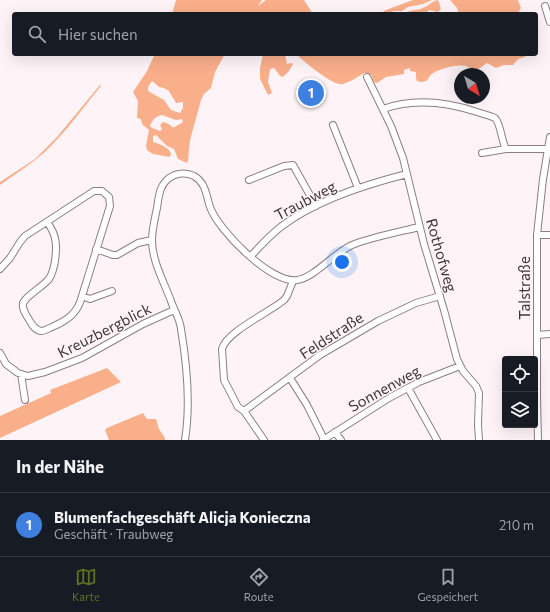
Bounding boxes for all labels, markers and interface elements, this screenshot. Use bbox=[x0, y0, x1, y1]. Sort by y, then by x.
search box bbox=[12, 12, 538, 56]
icon: search bbox=[26, 23, 48, 45]
text: Hier suchen bbox=[58, 25, 138, 43]
north arrow bbox=[454, 68, 490, 104]
pin: 1 bbox=[298, 78, 324, 108]
street label: Traubweg bbox=[271, 176, 339, 224]
street label: Rothofweg bbox=[423, 216, 461, 294]
your location bbox=[332, 252, 352, 272]
street label: Talstraße bbox=[515, 256, 533, 320]
street label: Kreuzbergblick bbox=[54, 299, 154, 361]
street label: Feldstraße bbox=[296, 308, 366, 362]
map controls bbox=[502, 356, 538, 428]
button: locate bbox=[502, 356, 538, 392]
street label: Sonnenweg bbox=[345, 361, 423, 415]
button: layers bbox=[502, 392, 538, 428]
text: In der Nähe bbox=[16, 456, 104, 477]
text: Blumenfachgeschäft Alicja Konieczna bbox=[54, 508, 311, 526]
text: 1 bbox=[26, 517, 32, 533]
text: 210 m bbox=[499, 517, 534, 533]
text: Geschäft · Traubweg bbox=[54, 526, 173, 542]
tab: Karte bbox=[72, 566, 100, 603]
tab: Route bbox=[244, 566, 274, 603]
tab: Gespeichert bbox=[418, 566, 478, 603]

